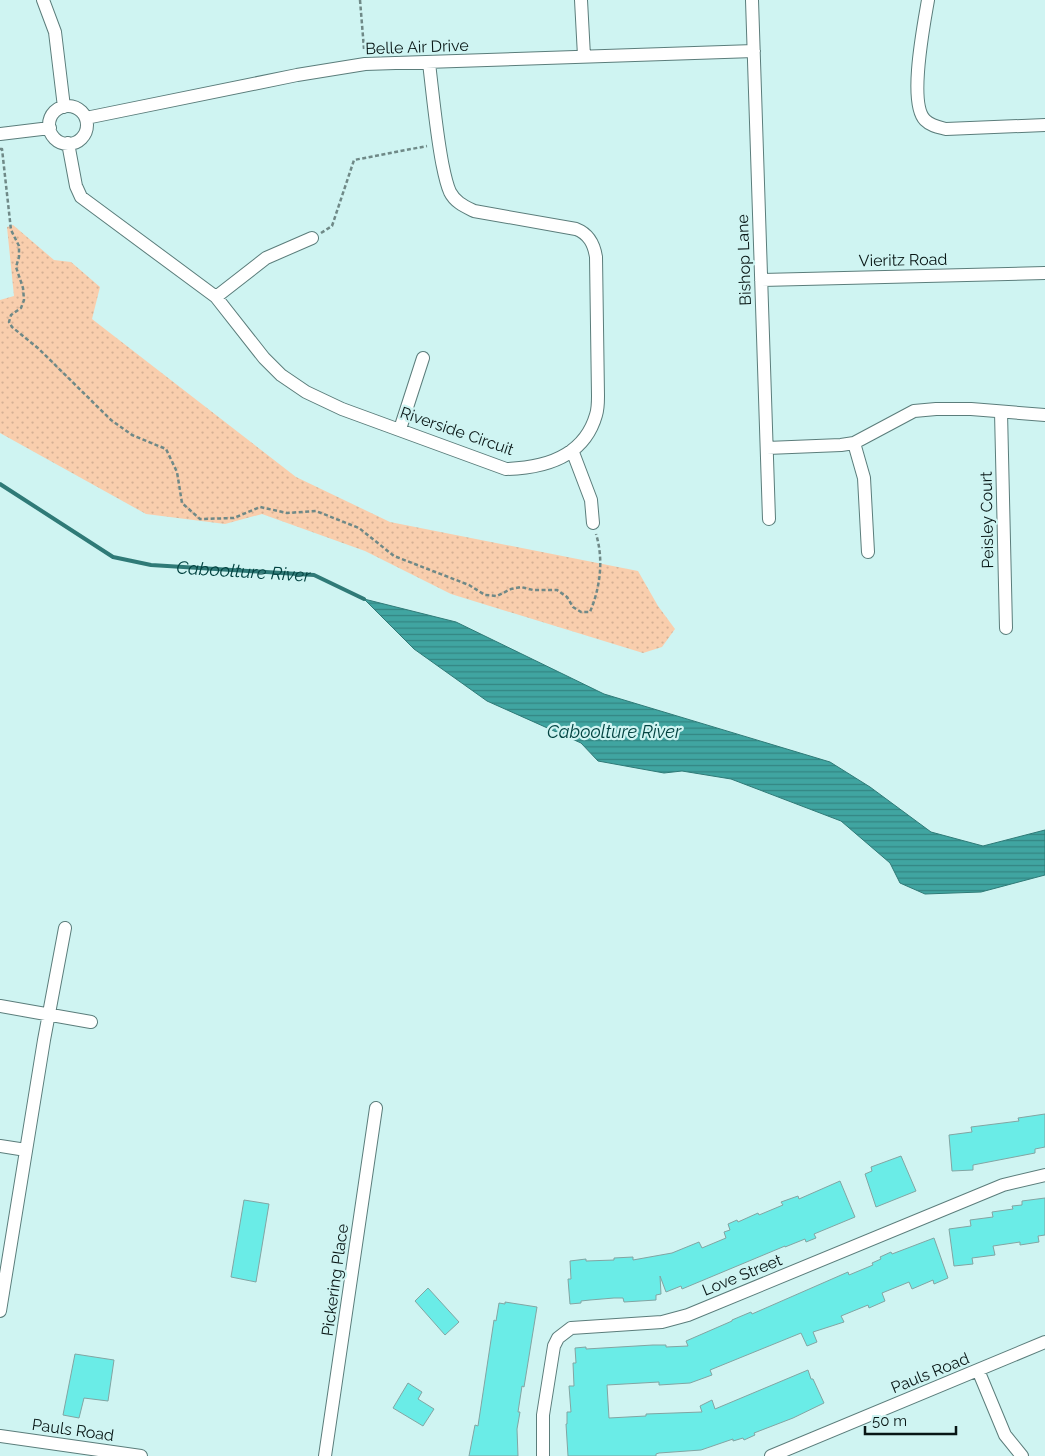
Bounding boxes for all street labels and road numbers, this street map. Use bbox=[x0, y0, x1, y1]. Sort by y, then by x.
street label: Belle Air Drive bbox=[365, 36, 469, 58]
street label: Bishop Lane bbox=[733, 214, 755, 306]
street label: Vieritz Road bbox=[859, 250, 947, 270]
street label: Riverside Circuit bbox=[398, 403, 517, 460]
street label: Peisley Court bbox=[977, 471, 997, 569]
street label: Pickering Place bbox=[318, 1223, 352, 1337]
street label: Love Street bbox=[699, 1250, 785, 1300]
street label: Pauls Road bbox=[888, 1349, 972, 1397]
street label: Pauls Road bbox=[31, 1415, 115, 1445]

